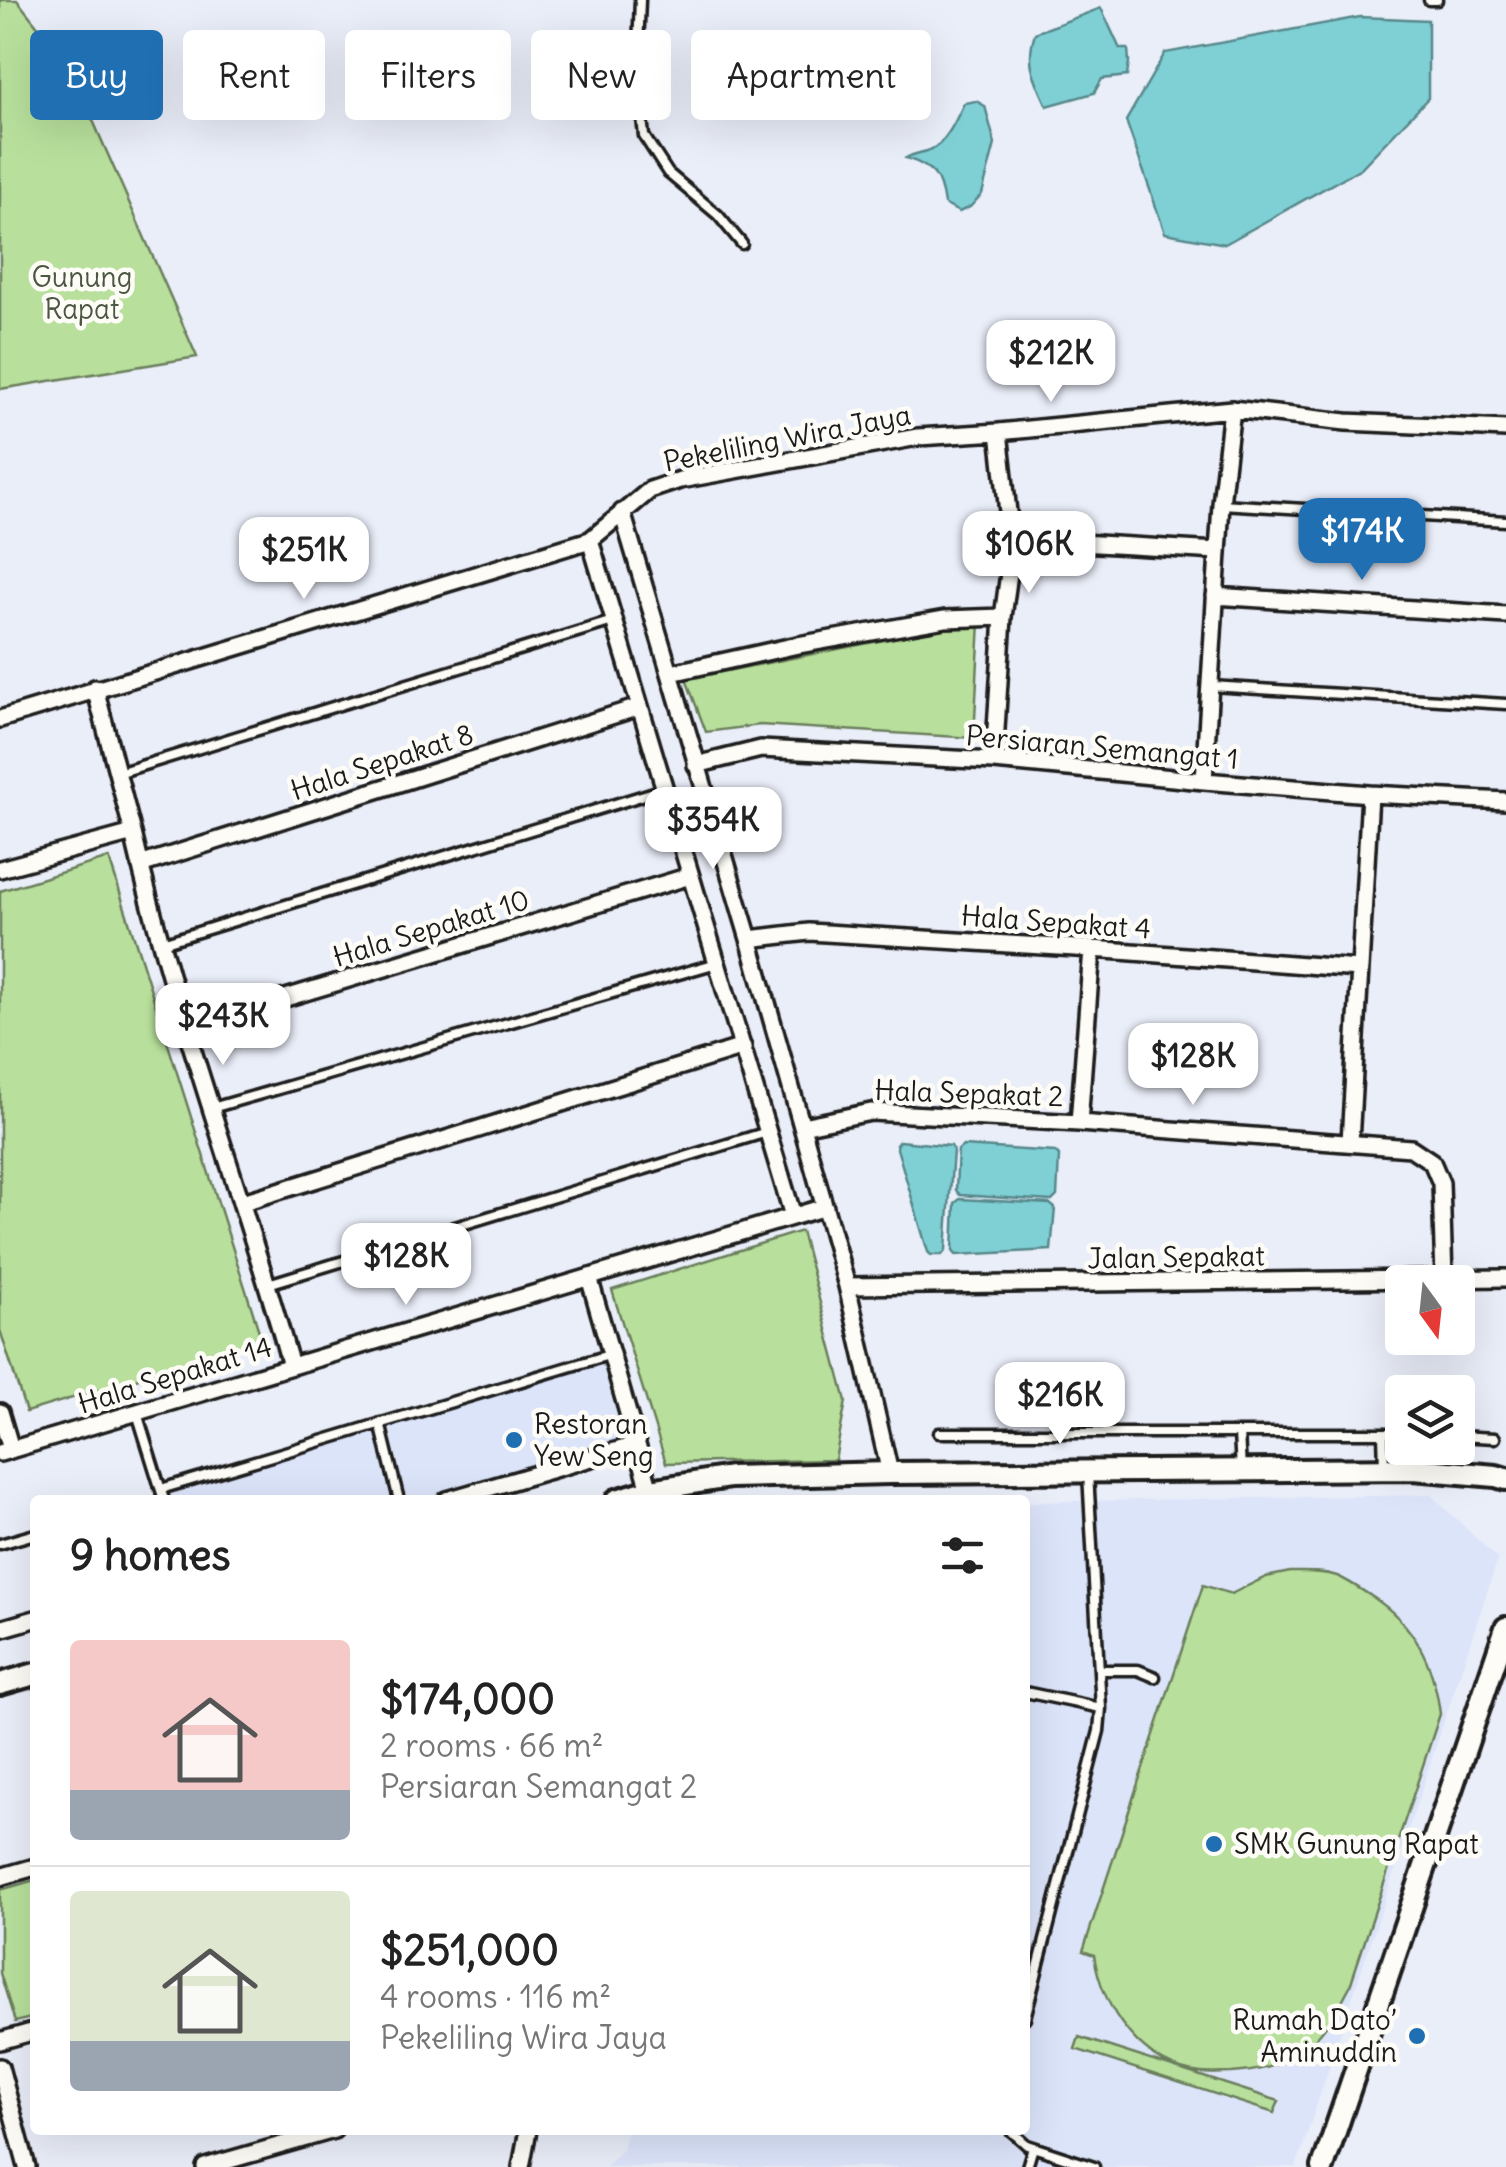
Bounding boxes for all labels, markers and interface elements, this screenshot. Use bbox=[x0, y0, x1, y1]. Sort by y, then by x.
chip: Buy bbox=[30, 30, 163, 120]
chip: Rent bbox=[183, 30, 325, 120]
chip: Filters bbox=[345, 30, 511, 120]
chip: New bbox=[531, 30, 671, 120]
chip: Apartment bbox=[691, 30, 931, 120]
park label: Gunung Rapat bbox=[32, 259, 132, 327]
pin: $212K bbox=[981, 320, 1121, 405]
text: $212K bbox=[1008, 332, 1094, 373]
street label: Pekeliling Wira Jaya bbox=[660, 396, 914, 480]
pin: $174K bbox=[1292, 498, 1432, 583]
text: $174K bbox=[1320, 510, 1404, 551]
pin: $106K bbox=[959, 511, 1099, 596]
pin: $251K bbox=[234, 517, 374, 602]
text: $106K bbox=[984, 523, 1074, 564]
text: $251K bbox=[261, 529, 347, 570]
street label: Hala Sepakat 8 bbox=[286, 716, 478, 808]
street label: Persiaran Semangat 1 bbox=[964, 717, 1240, 777]
pin: $354K bbox=[643, 787, 783, 872]
text: $354K bbox=[667, 799, 759, 840]
street label: Hala Sepakat 10 bbox=[329, 881, 533, 975]
street label: Hala Sepakat 4 bbox=[960, 897, 1152, 947]
pin: $243K bbox=[153, 983, 293, 1068]
text: $243K bbox=[177, 995, 269, 1036]
pin: $128K bbox=[1123, 1023, 1263, 1108]
text: $128K bbox=[1150, 1035, 1236, 1076]
street label: Hala Sepakat 2 bbox=[874, 1072, 1064, 1114]
pin: $128K bbox=[336, 1223, 476, 1308]
text: $128K bbox=[363, 1235, 449, 1276]
street label: Jalan Sepakat bbox=[1087, 1237, 1265, 1277]
north arrow bbox=[1385, 1265, 1475, 1355]
map controls bbox=[1385, 1265, 1475, 1465]
street label: Hala Sepakat 14 bbox=[74, 1328, 276, 1422]
pin: $216K bbox=[990, 1362, 1130, 1447]
text: $216K bbox=[1017, 1374, 1103, 1415]
button: layers bbox=[1385, 1375, 1475, 1465]
place label: Restoran Yew Seng bbox=[534, 1406, 654, 1474]
marker: Restoran Yew Seng bbox=[503, 1429, 525, 1451]
icon: filters bbox=[935, 1528, 990, 1583]
text: 9 homes bbox=[70, 1529, 231, 1581]
text: $174,000 bbox=[380, 1673, 555, 1725]
icon: home bbox=[150, 1680, 270, 1800]
text: 2 rooms · 66 m² bbox=[380, 1725, 603, 1766]
text: Persiaran Semangat 2 bbox=[380, 1766, 697, 1807]
place label: SMK Gunung Rapat bbox=[1234, 1826, 1479, 1862]
marker: SMK Gunung Rapat bbox=[1203, 1833, 1225, 1855]
text: $251,000 bbox=[380, 1924, 559, 1976]
icon: home bbox=[150, 1931, 270, 2051]
text: 4 rooms · 116 m² bbox=[380, 1976, 611, 2017]
place label: Rumah Dato’ Aminuddin bbox=[1232, 2002, 1397, 2070]
text: Pekeliling Wira Jaya bbox=[380, 2017, 667, 2058]
marker: Rumah Dato’ Aminuddin bbox=[1406, 2025, 1428, 2047]

